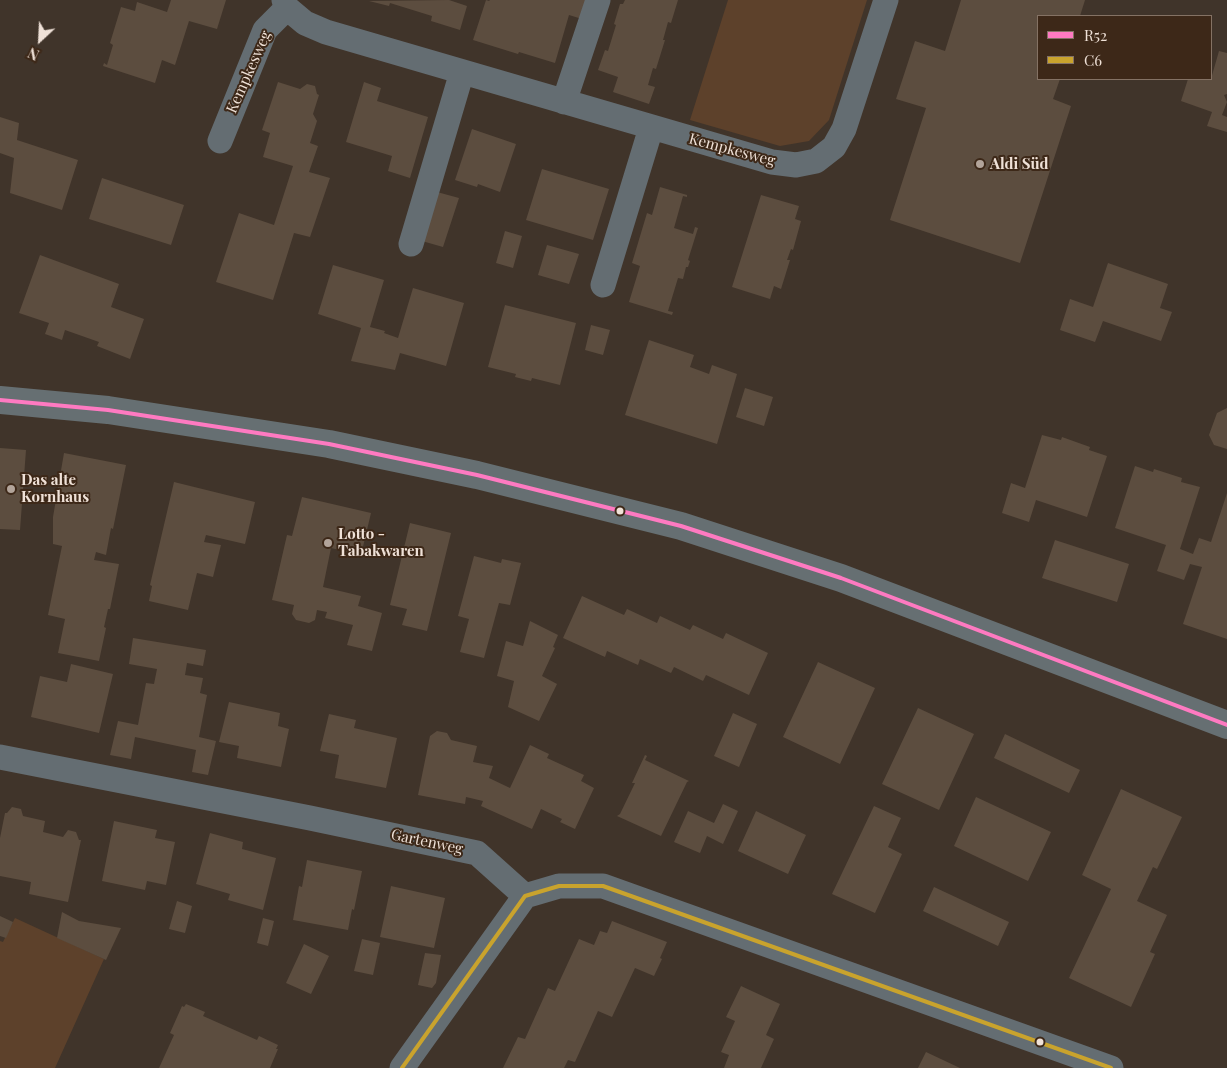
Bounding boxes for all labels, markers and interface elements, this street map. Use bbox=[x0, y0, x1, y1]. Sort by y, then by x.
north arrow bbox=[15, 15, 65, 65]
legend bbox=[1037, 15, 1212, 80]
text: R52 bbox=[1084, 25, 1107, 45]
street label: Kempkesweg bbox=[223, 28, 275, 116]
text: N bbox=[25, 43, 42, 65]
text: C6 bbox=[1084, 50, 1102, 70]
street label: Kempkesweg bbox=[687, 130, 777, 170]
place label: Aldi Süd bbox=[990, 155, 1049, 173]
marker: Aldi Süd bbox=[974, 158, 986, 170]
place label: Das alte Kornhaus bbox=[21, 471, 89, 506]
marker: Das alte Kornhaus bbox=[5, 483, 17, 495]
unlabelled marker bbox=[615, 506, 625, 516]
place label: Lotto - Tabakwaren bbox=[338, 525, 424, 560]
marker: Lotto - Tabakwaren bbox=[322, 537, 334, 549]
street label: Gartenweg bbox=[389, 826, 465, 858]
unlabelled marker bbox=[1035, 1037, 1045, 1047]

